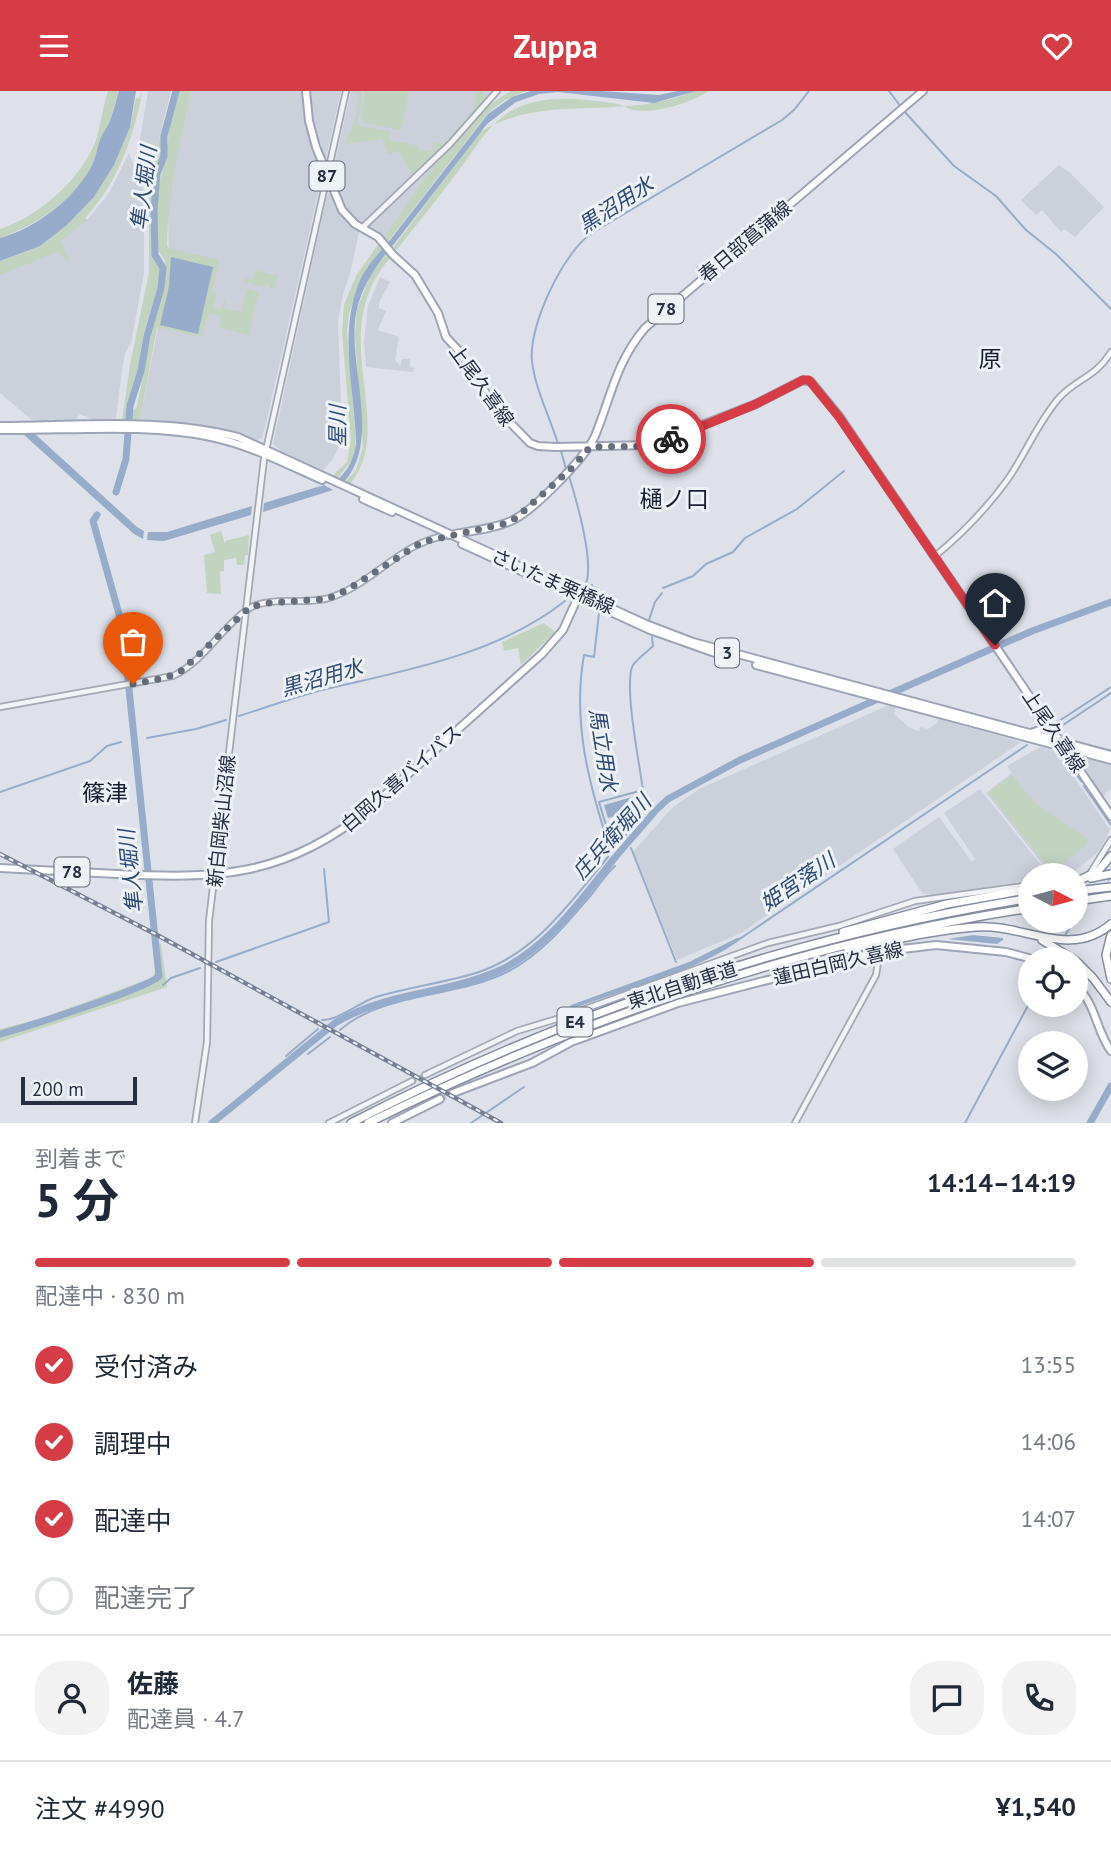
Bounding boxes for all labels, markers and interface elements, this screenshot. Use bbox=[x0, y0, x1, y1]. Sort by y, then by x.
text: Zuppa bbox=[513, 25, 598, 67]
icon: menu bbox=[35, 27, 73, 65]
icon: heart bbox=[1038, 27, 1076, 65]
water label: 隼人堀川 bbox=[125, 143, 162, 231]
road number: 87 bbox=[310, 161, 344, 191]
water label: 黒沼用水 bbox=[573, 169, 660, 239]
street label: 春日部菖蒲線 bbox=[694, 195, 796, 287]
road number: 78 bbox=[648, 295, 684, 323]
street label: 上尾久喜線 bbox=[444, 340, 520, 430]
district label: 原 bbox=[979, 344, 1002, 373]
water label: 星川 bbox=[324, 403, 351, 447]
courier bbox=[636, 404, 706, 474]
icon: bike bbox=[652, 420, 690, 458]
district label: 樋ノ口 bbox=[640, 484, 709, 513]
street label: さいたま栗橋線 bbox=[488, 543, 618, 619]
pin bbox=[965, 573, 1025, 645]
icon: home bbox=[976, 584, 1014, 622]
pin bbox=[103, 612, 163, 684]
icon: bag bbox=[114, 623, 152, 661]
road number: 3 bbox=[715, 639, 739, 667]
water label: 黒沼用水 bbox=[278, 652, 368, 702]
street label: 上尾久喜線 bbox=[1017, 685, 1091, 777]
water label: 馬立用水 bbox=[584, 706, 624, 795]
street label: 白岡久喜バイパス bbox=[336, 719, 466, 837]
street label: 新白岡柴山沼線 bbox=[202, 754, 240, 888]
district label: 篠津 bbox=[82, 778, 128, 807]
water label: 庄兵衛堀川 bbox=[566, 787, 658, 885]
water label: 隼人堀川 bbox=[112, 826, 148, 914]
water label: 姫宮落川 bbox=[755, 846, 842, 916]
road number: 78 bbox=[55, 857, 90, 887]
north arrow bbox=[1018, 863, 1088, 933]
map controls bbox=[1018, 863, 1088, 1101]
street label: 蓮田白岡久喜線 bbox=[770, 936, 906, 990]
button: locate bbox=[1018, 947, 1088, 1017]
street label: 東北自動車道 bbox=[624, 956, 740, 1014]
road number: E4 bbox=[558, 1007, 592, 1037]
button: layers bbox=[1018, 1031, 1088, 1101]
scale bar bbox=[21, 1074, 136, 1106]
text: 200 m bbox=[32, 1077, 84, 1101]
text: 到着まで bbox=[35, 1144, 127, 1173]
text: 14:14–14:19 bbox=[927, 1166, 1076, 1199]
text: 5 分 bbox=[35, 1170, 119, 1230]
text: 配達中 · 830 m bbox=[35, 1281, 185, 1310]
icon: check bbox=[35, 1346, 73, 1384]
text: 受付済み bbox=[94, 1350, 198, 1383]
text: 13:55 bbox=[1021, 1350, 1076, 1379]
icon: check bbox=[35, 1423, 73, 1461]
text: 調理中 bbox=[94, 1427, 172, 1460]
text: 14:06 bbox=[1021, 1427, 1076, 1456]
icon: check bbox=[35, 1500, 73, 1538]
text: 配達中 bbox=[94, 1504, 172, 1537]
text: 14:07 bbox=[1021, 1504, 1076, 1533]
text: 配達完了 bbox=[94, 1581, 198, 1614]
button: person bbox=[35, 1661, 109, 1735]
button: chat bbox=[910, 1661, 984, 1735]
button: phone bbox=[1002, 1661, 1076, 1735]
text: 佐藤 bbox=[127, 1667, 179, 1700]
text: 配達員 · 4.7 bbox=[127, 1704, 244, 1733]
text: ¥1,540 bbox=[996, 1790, 1076, 1823]
text: 注文 #4990 bbox=[35, 1792, 165, 1825]

